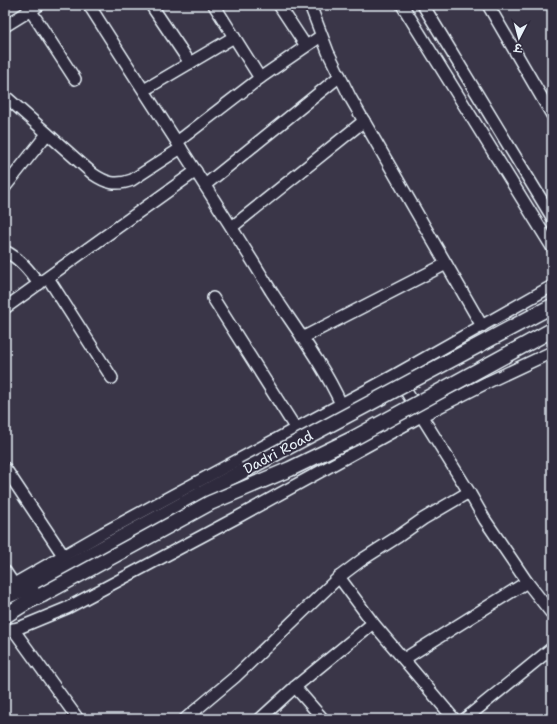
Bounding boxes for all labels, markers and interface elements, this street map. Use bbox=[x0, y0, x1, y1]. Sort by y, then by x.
north arrow bbox=[499, 18, 539, 58]
text: उ bbox=[512, 39, 523, 55]
street label: Dadri Road bbox=[240, 426, 316, 478]

